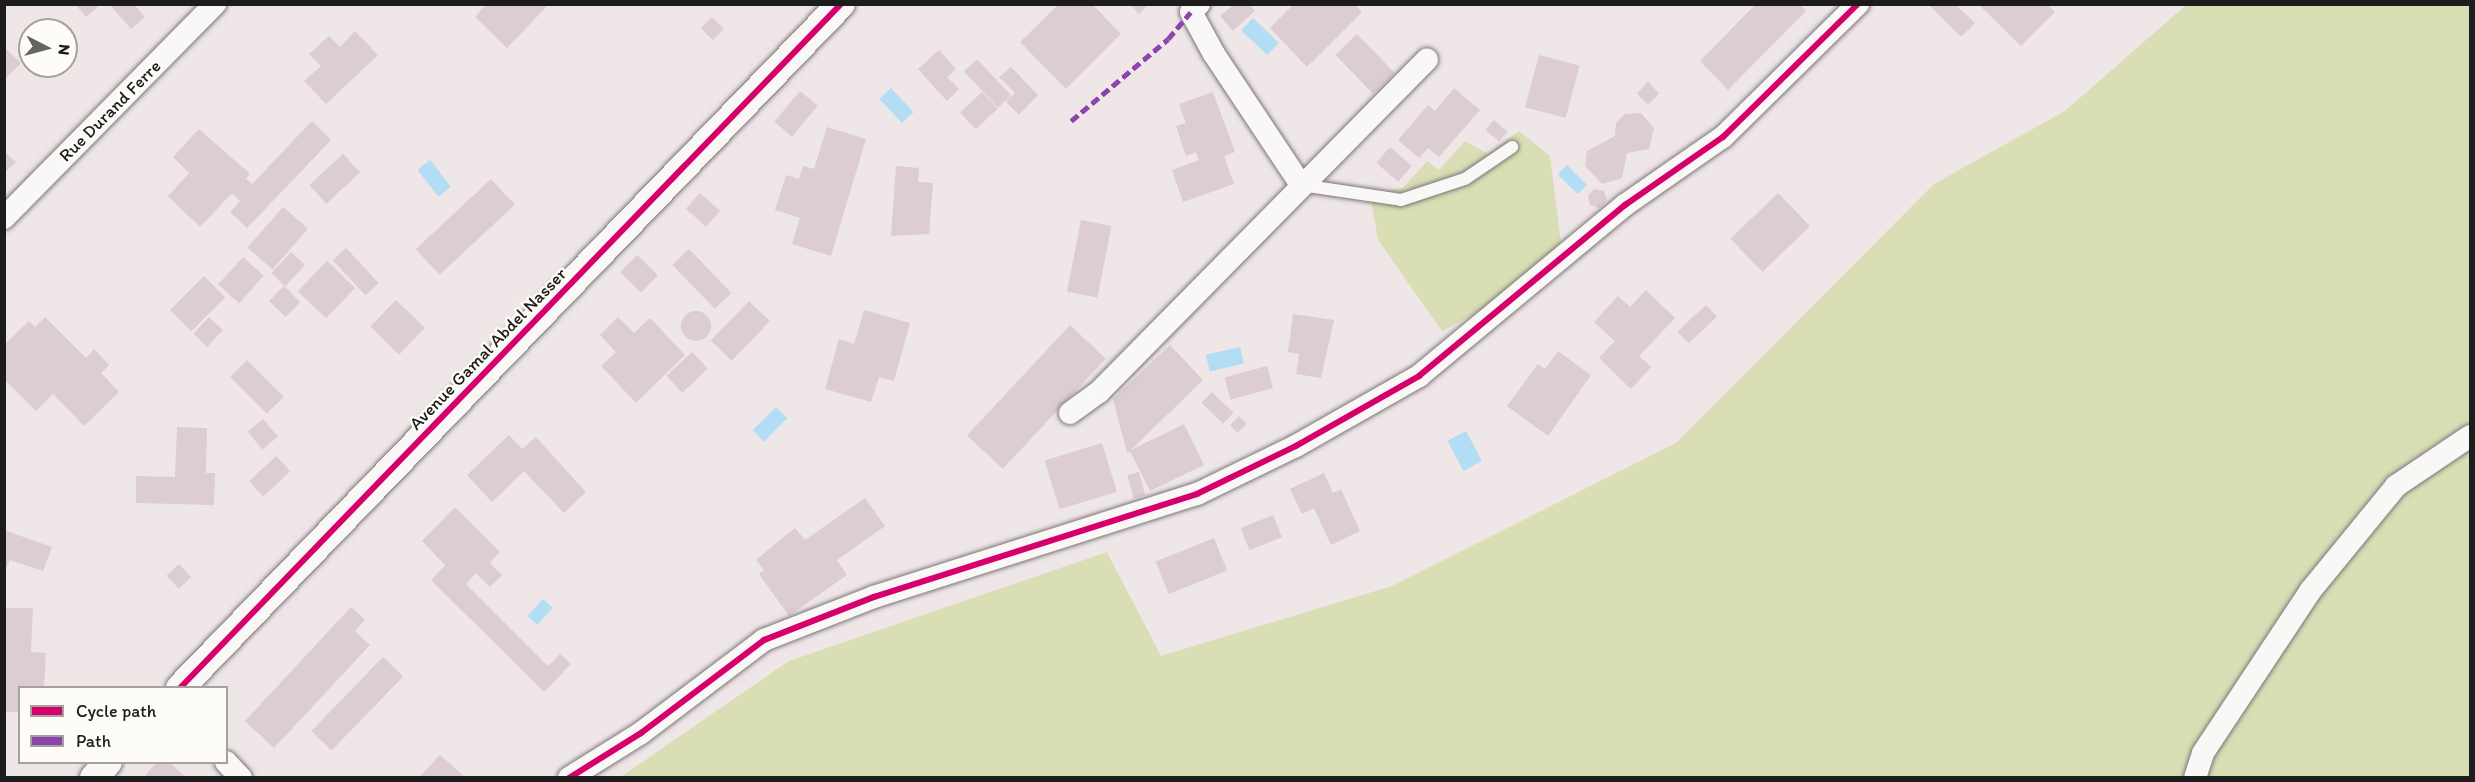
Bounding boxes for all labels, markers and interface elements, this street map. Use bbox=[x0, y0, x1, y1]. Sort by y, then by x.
north arrow bbox=[18, 18, 78, 78]
text: N bbox=[54, 43, 74, 56]
street label: Rue Durand Ferre bbox=[55, 56, 165, 166]
street label: Avenue Gamal Abdel Nasser bbox=[405, 264, 571, 434]
legend bbox=[18, 686, 228, 764]
text: Cycle path bbox=[76, 700, 156, 722]
text: Path bbox=[76, 730, 111, 752]

